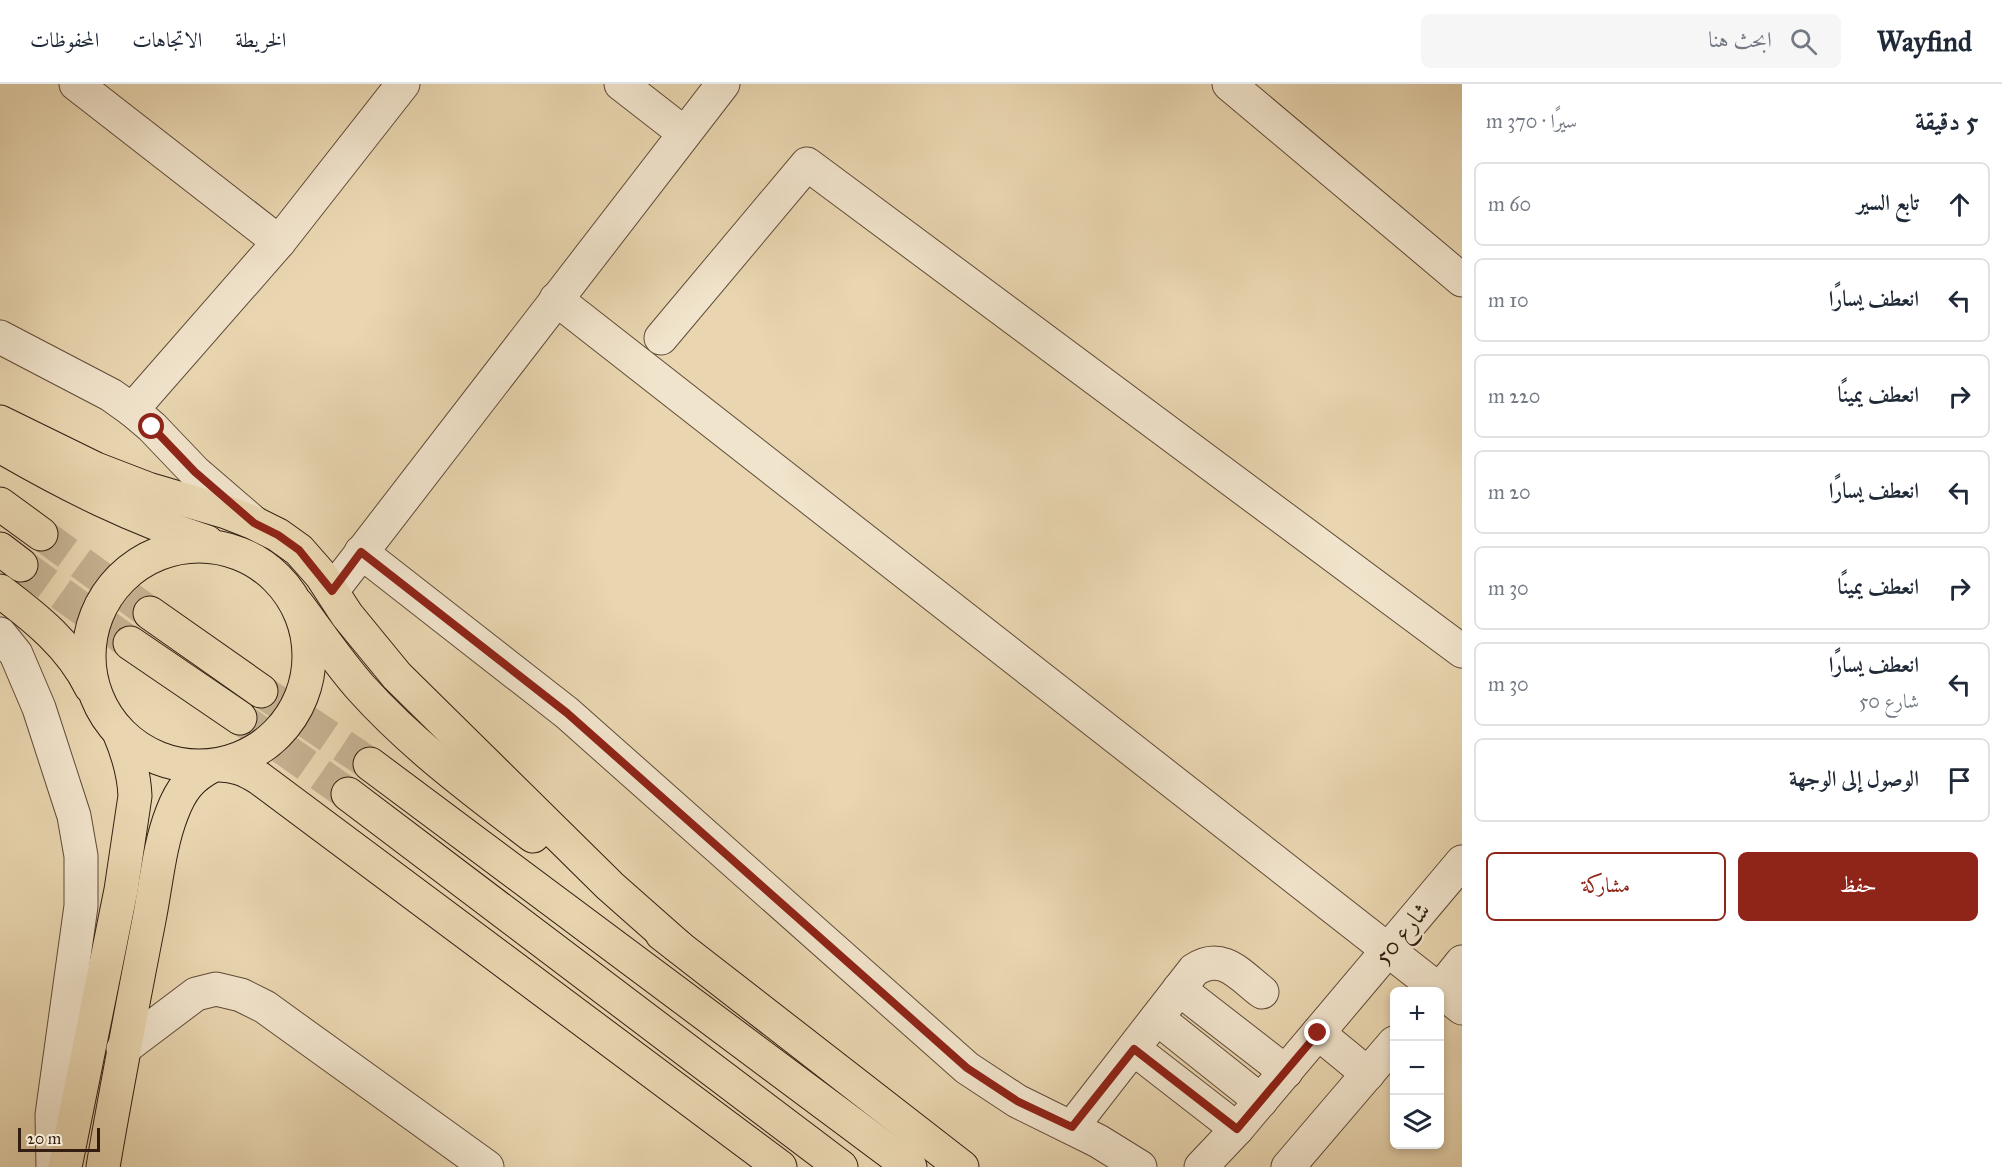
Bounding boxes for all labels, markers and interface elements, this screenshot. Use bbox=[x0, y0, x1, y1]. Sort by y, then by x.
search box bbox=[1421, 14, 1841, 68]
text: Wayfind bbox=[1877, 24, 1972, 59]
icon: search bbox=[1787, 25, 1820, 58]
text: ابحث هنا bbox=[1708, 26, 1772, 53]
text: المحفوظات bbox=[30, 27, 99, 53]
text: الاتجاهات bbox=[132, 27, 202, 53]
text: الخريطة bbox=[235, 27, 286, 53]
text: 5 دقيقة bbox=[1915, 105, 1978, 137]
text: سيرًا · 370 m bbox=[1486, 109, 1577, 133]
icon: ahead bbox=[1943, 188, 1976, 221]
text: تابع السير bbox=[1857, 189, 1919, 216]
text: 60 m bbox=[1488, 192, 1531, 216]
icon: left bbox=[1943, 284, 1976, 317]
text: انعطف يسارًا bbox=[1829, 285, 1919, 312]
text: 10 m bbox=[1488, 288, 1529, 312]
icon: right bbox=[1943, 380, 1976, 413]
text: انعطف يمينًا bbox=[1838, 381, 1919, 408]
text: 220 m bbox=[1488, 384, 1540, 408]
route start bbox=[138, 413, 164, 439]
icon: left bbox=[1943, 476, 1976, 509]
text: انعطف يسارًا bbox=[1829, 477, 1919, 504]
text: 20 m bbox=[1488, 480, 1531, 504]
icon: right bbox=[1943, 572, 1976, 605]
text: انعطف يمينًا bbox=[1838, 573, 1919, 600]
text: 30 m bbox=[1488, 576, 1529, 600]
text: انعطف يسارًا bbox=[1829, 651, 1919, 678]
icon: left bbox=[1943, 668, 1976, 701]
text: 30 m bbox=[1488, 672, 1529, 696]
text: شارع 50 bbox=[1859, 689, 1919, 713]
icon: arrive bbox=[1943, 764, 1976, 797]
text: الوصول إلى الوجهة bbox=[1789, 765, 1919, 792]
button: مشاركة bbox=[1486, 852, 1726, 921]
button: حفظ bbox=[1738, 852, 1978, 921]
street label: شارع 50 bbox=[1367, 896, 1440, 973]
map controls bbox=[1390, 987, 1444, 1149]
button: + bbox=[1390, 987, 1444, 1041]
route end bbox=[1304, 1019, 1330, 1045]
button: − bbox=[1390, 1041, 1444, 1095]
button: layers bbox=[1390, 1095, 1444, 1149]
scale bar bbox=[18, 1125, 100, 1152]
text: 20 m bbox=[27, 1129, 61, 1148]

